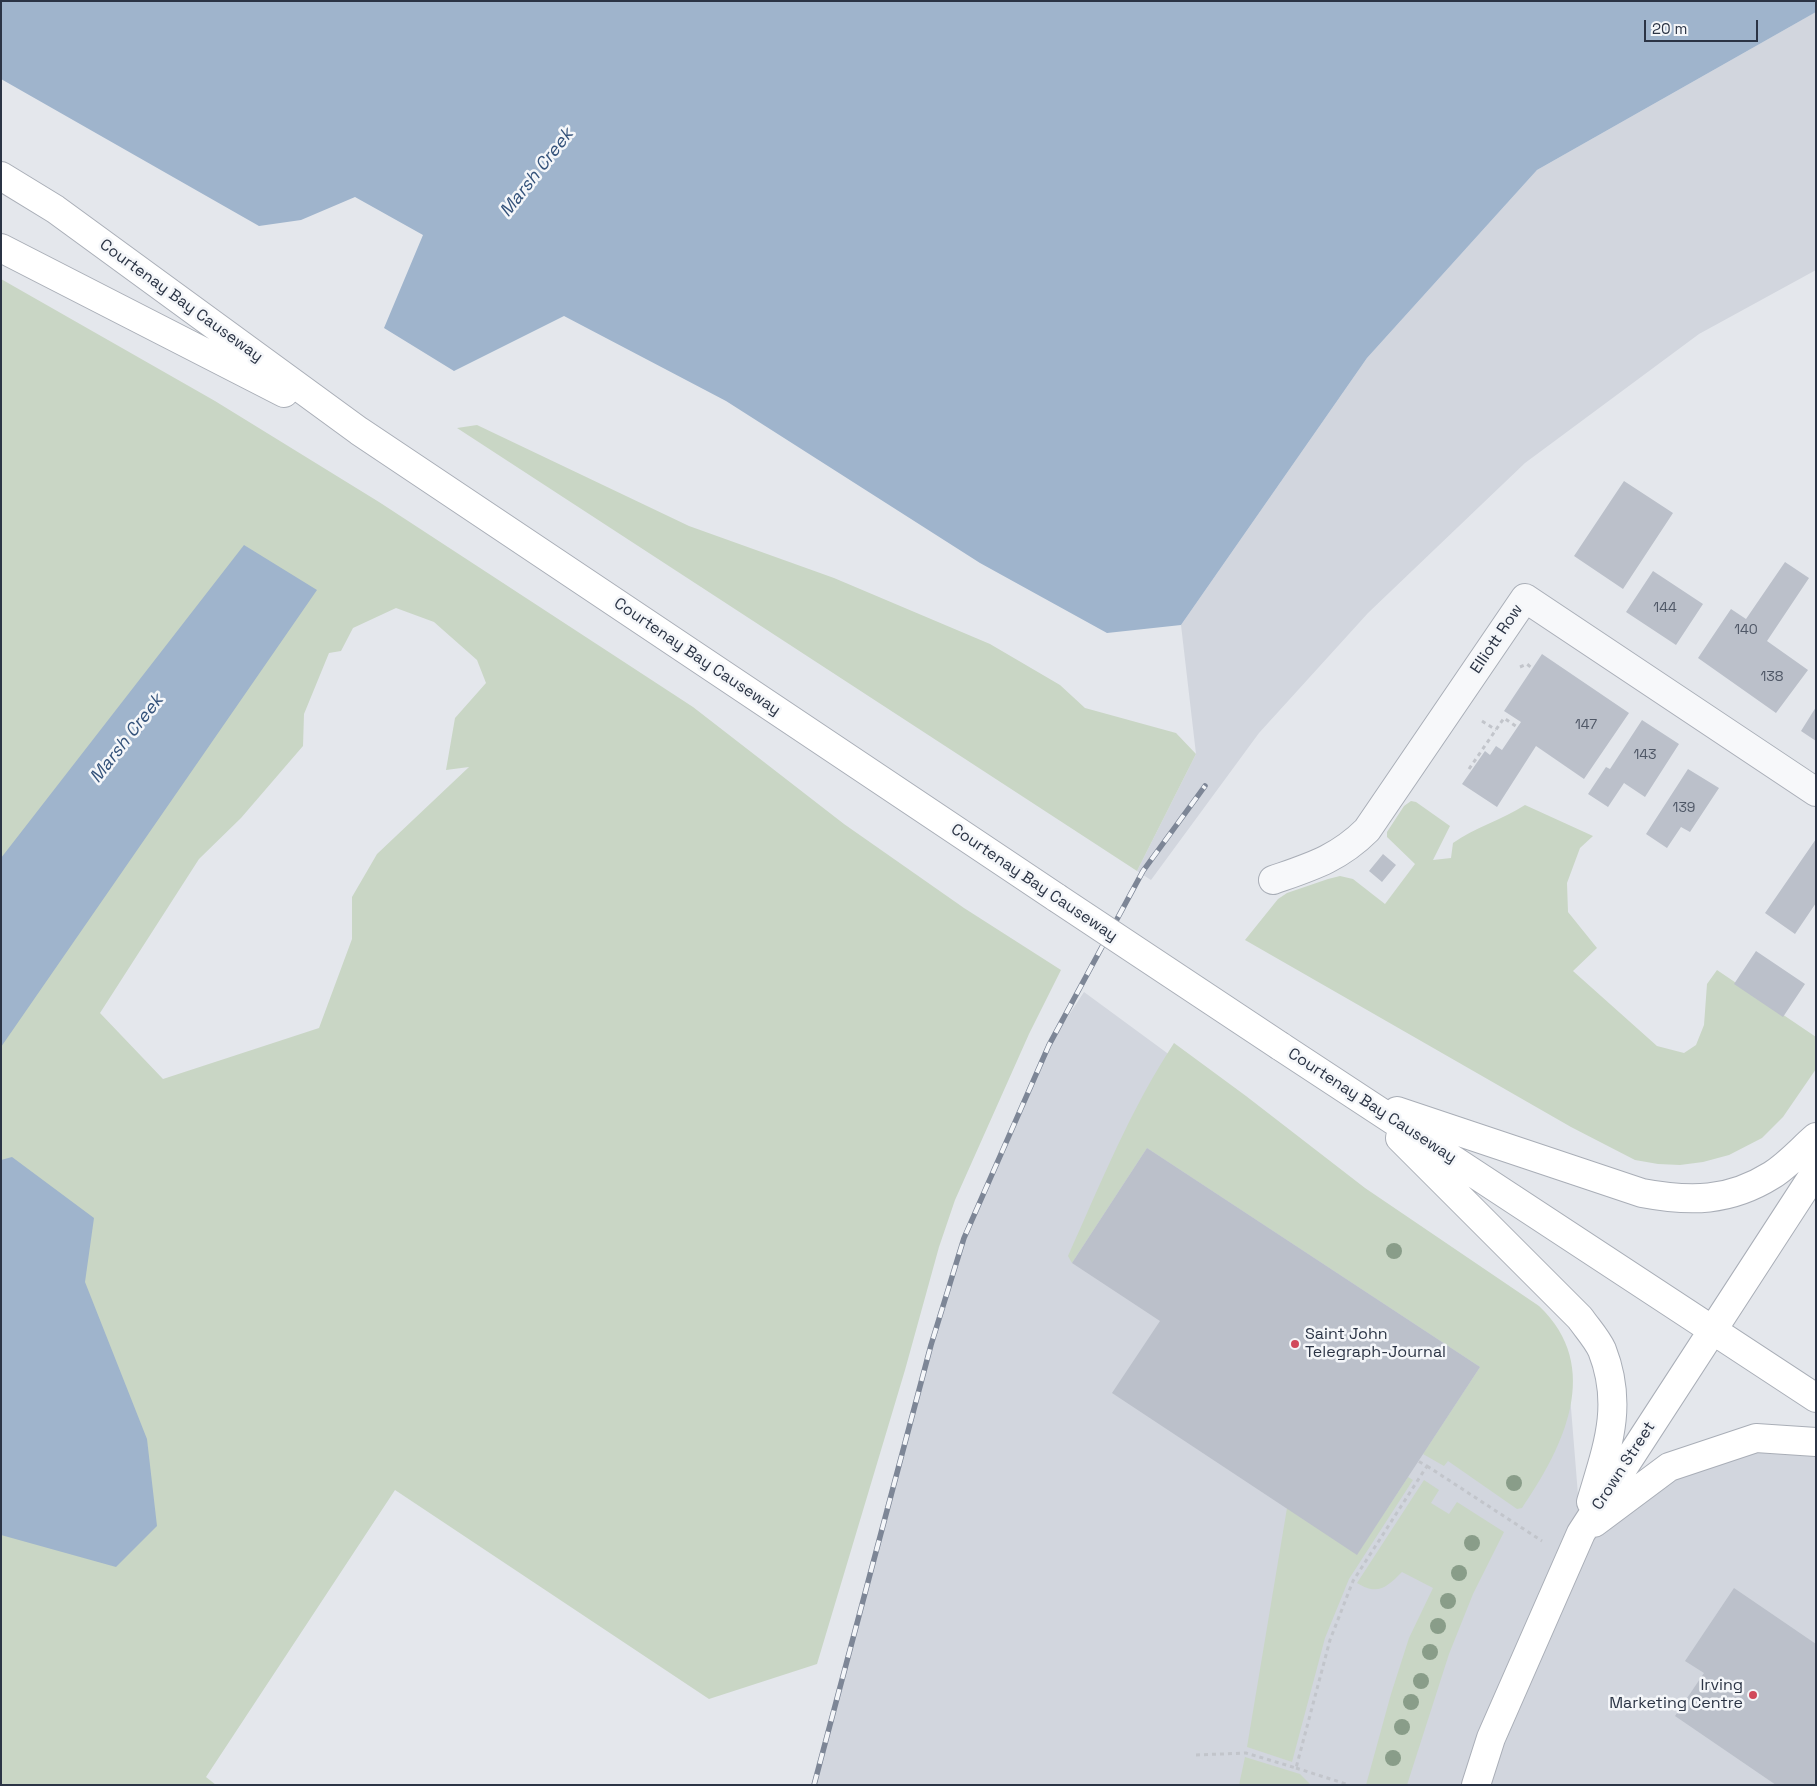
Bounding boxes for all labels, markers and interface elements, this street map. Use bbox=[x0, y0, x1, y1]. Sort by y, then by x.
scale bar bbox=[1647, 10, 1761, 42]
text: 20 m bbox=[1652, 19, 1687, 38]
water label: Marsh Creek bbox=[496, 124, 578, 222]
street label: Courtenay Bay Causeway bbox=[96, 235, 266, 367]
street label: Courtenay Bay Causeway bbox=[610, 594, 784, 720]
house number: 144 bbox=[1653, 600, 1677, 616]
street label: Elliott Row bbox=[1467, 601, 1527, 677]
house number: 140 bbox=[1734, 622, 1758, 638]
house number: 138 bbox=[1760, 669, 1784, 685]
water label: Marsh Creek bbox=[86, 690, 168, 788]
house number: 147 bbox=[1575, 717, 1597, 733]
house number: 143 bbox=[1633, 747, 1657, 763]
house number: 139 bbox=[1673, 800, 1695, 816]
street label: Courtenay Bay Causeway bbox=[947, 820, 1121, 946]
street label: Courtenay Bay Causeway bbox=[1284, 1044, 1460, 1168]
place label: Saint John Telegraph-Journal bbox=[1305, 1325, 1446, 1363]
marker: Saint John Telegraph-Journal bbox=[1289, 1338, 1301, 1350]
street label: Crown Street bbox=[1588, 1418, 1660, 1514]
place label: Irving Marketing Centre bbox=[1609, 1676, 1743, 1714]
marker: Irving Marketing Centre bbox=[1747, 1689, 1759, 1701]

